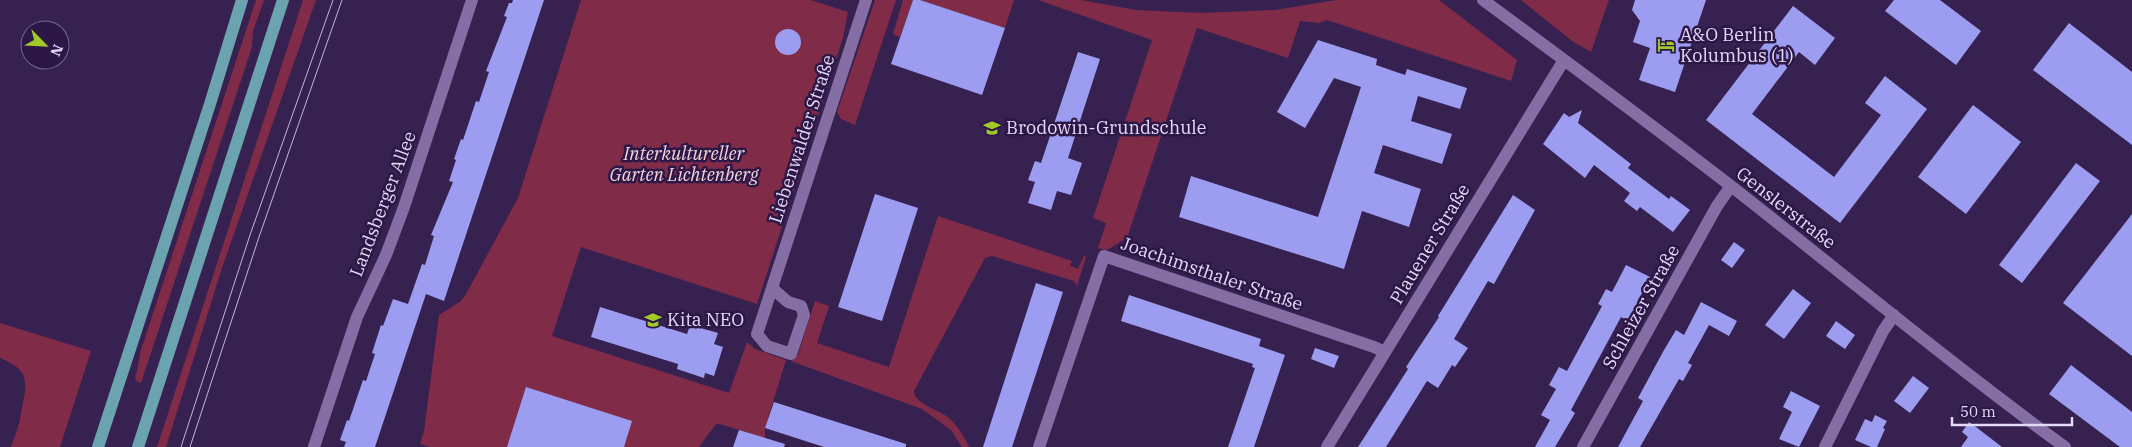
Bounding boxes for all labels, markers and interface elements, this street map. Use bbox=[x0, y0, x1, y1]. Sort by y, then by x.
north arrow bbox=[20, 20, 70, 70]
place label: A&O Berlin Kolumbus (1) bbox=[1680, 23, 1794, 67]
hotel icon: A&O Berlin Kolumbus (1) bbox=[1656, 35, 1676, 55]
text: N bbox=[46, 42, 67, 59]
street label: Liebenwalder Straße bbox=[763, 52, 840, 226]
place label: Brodowin-Grundschule bbox=[1006, 116, 1206, 139]
school or university icon: Brodowin-Grundschule bbox=[982, 118, 1002, 138]
street label: Landsberger Allee bbox=[344, 128, 421, 280]
park label: Interkultureller Garten Lichtenberg bbox=[610, 142, 759, 186]
street label: Genslerstraße bbox=[1732, 162, 1841, 254]
street label: Plauener Straße bbox=[1385, 179, 1475, 308]
street label: Joachimsthaler Straße bbox=[1118, 232, 1306, 315]
street label: Schleizer Straße bbox=[1597, 241, 1684, 373]
place label: Kita NEO bbox=[667, 308, 744, 331]
school or university icon: Kita NEO bbox=[643, 310, 663, 330]
scale bar bbox=[1952, 394, 2072, 426]
text: 50 m bbox=[1960, 402, 1996, 421]

